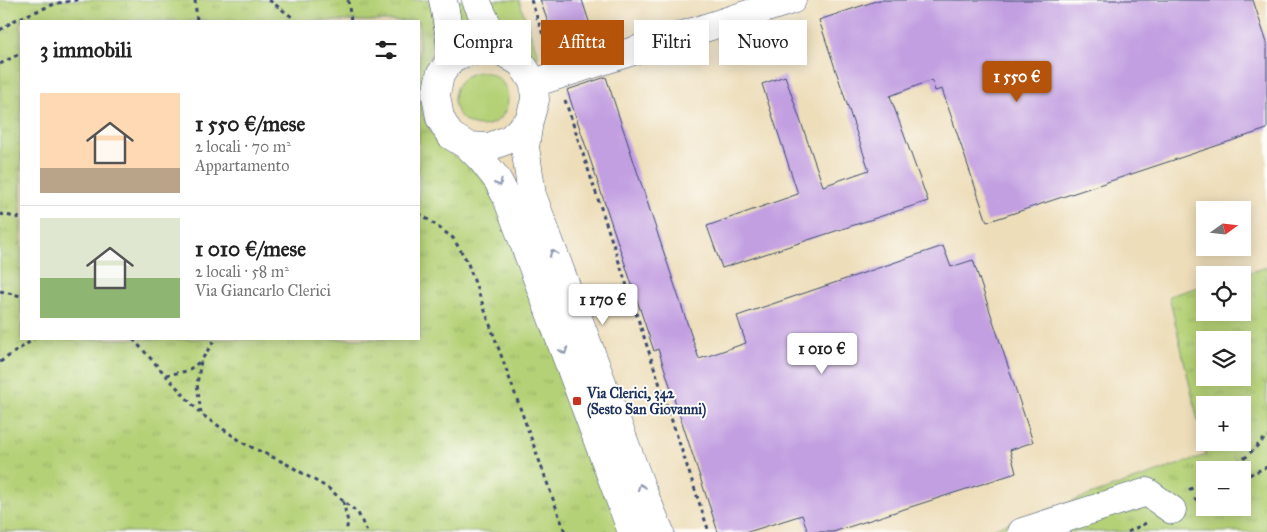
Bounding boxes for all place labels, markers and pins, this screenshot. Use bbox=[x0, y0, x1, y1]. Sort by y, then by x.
pin: 1 550 € bbox=[971, 61, 1063, 103]
pin: 1 170 € bbox=[557, 284, 649, 326]
pin: 1 010 € bbox=[776, 332, 868, 375]
place label: Via Clerici, 342 (Sesto San Giovanni) bbox=[586, 385, 706, 419]
marker: Via Clerici, 342 (Sesto San Giovanni) bbox=[571, 395, 583, 407]

